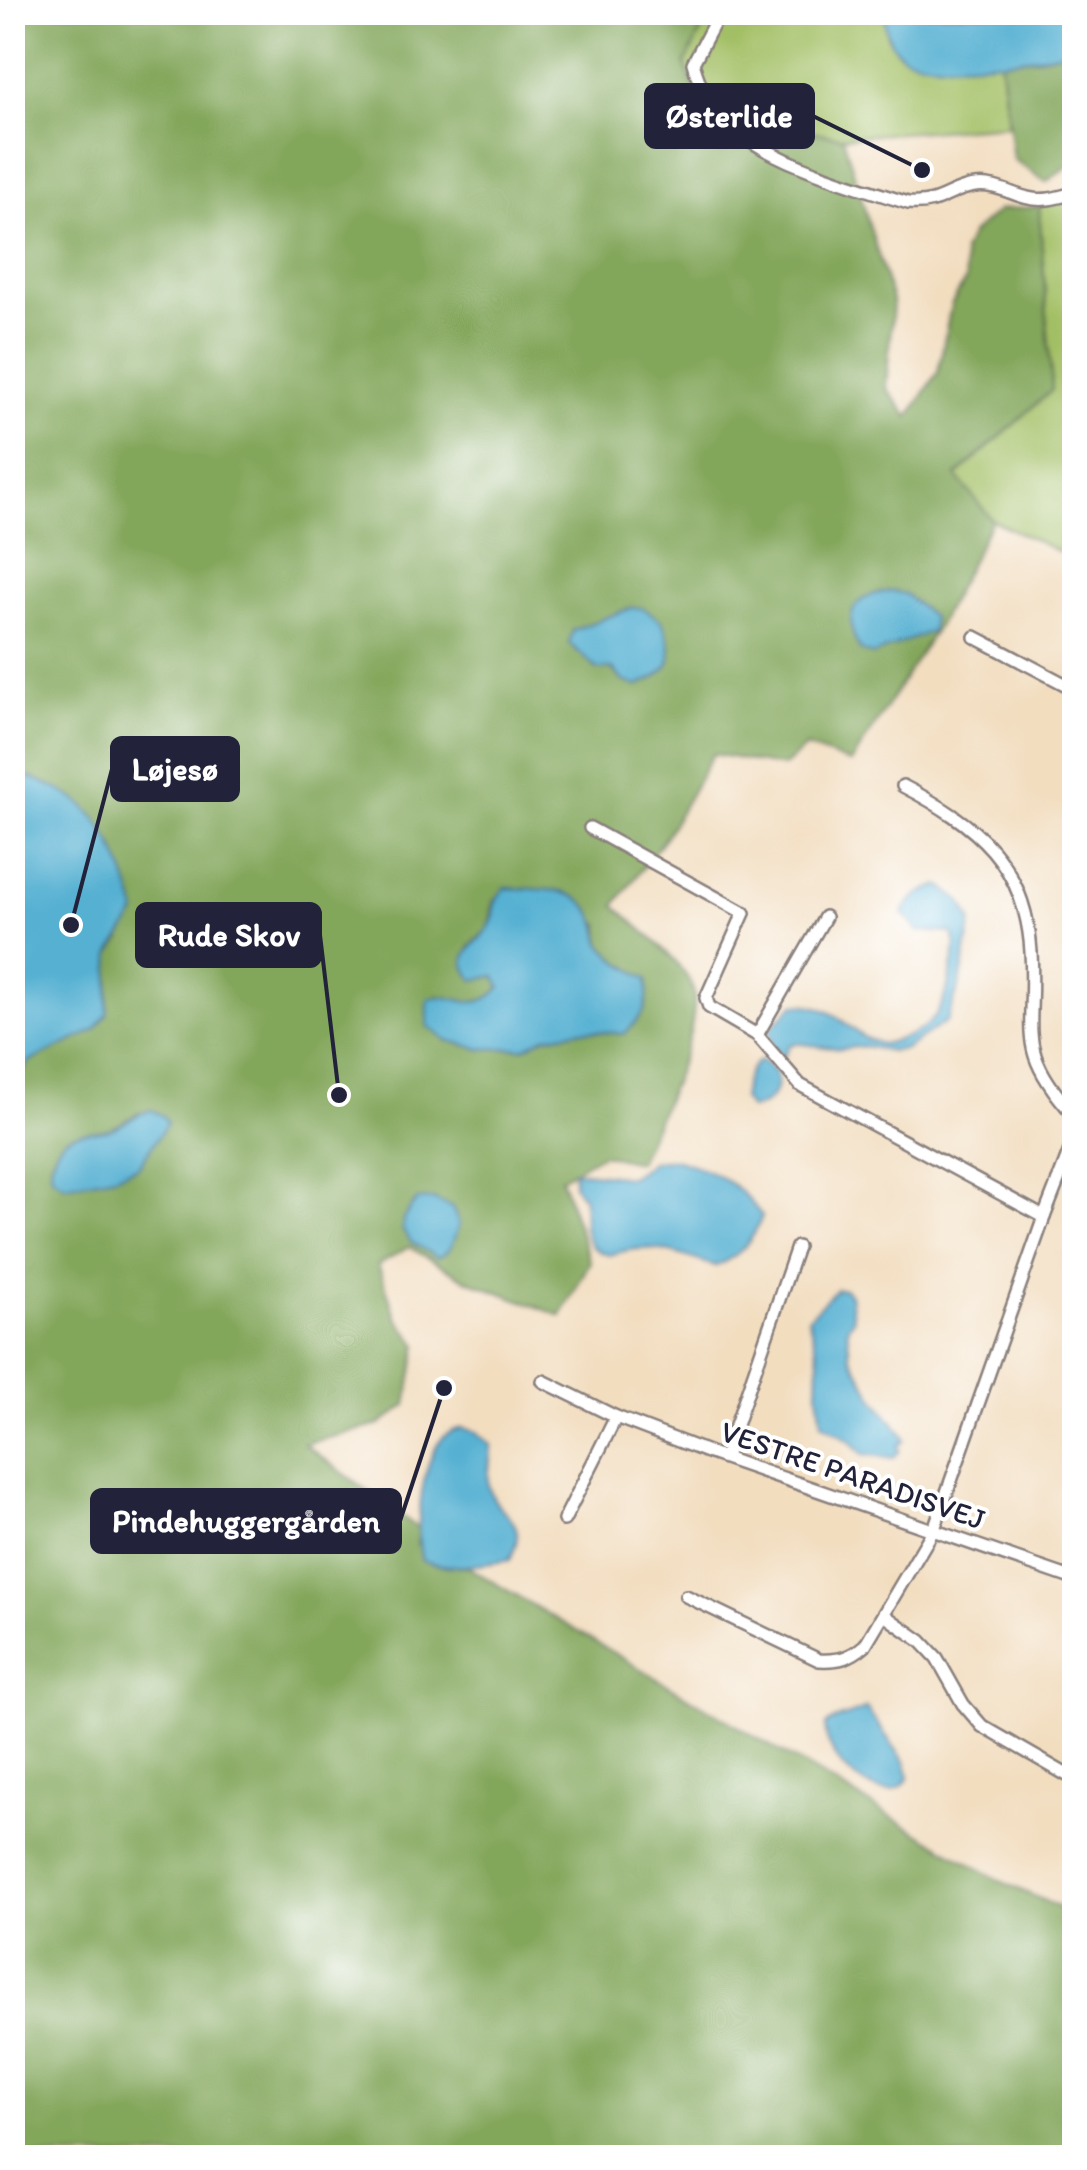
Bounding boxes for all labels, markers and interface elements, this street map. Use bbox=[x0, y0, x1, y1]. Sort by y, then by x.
callout: Østerlide bbox=[646, 85, 813, 147]
text: Østerlide bbox=[665, 97, 793, 135]
callout: Løjesø bbox=[112, 738, 238, 800]
text: Løjesø bbox=[132, 750, 218, 788]
callout: Rude Skov bbox=[137, 904, 320, 966]
text: Rude Skov bbox=[158, 916, 300, 954]
street label: VESTRE PARADISVEJ bbox=[716, 1412, 990, 1538]
callout: Pindehuggergården bbox=[92, 1490, 400, 1552]
text: Pindehuggergården bbox=[112, 1502, 381, 1540]

